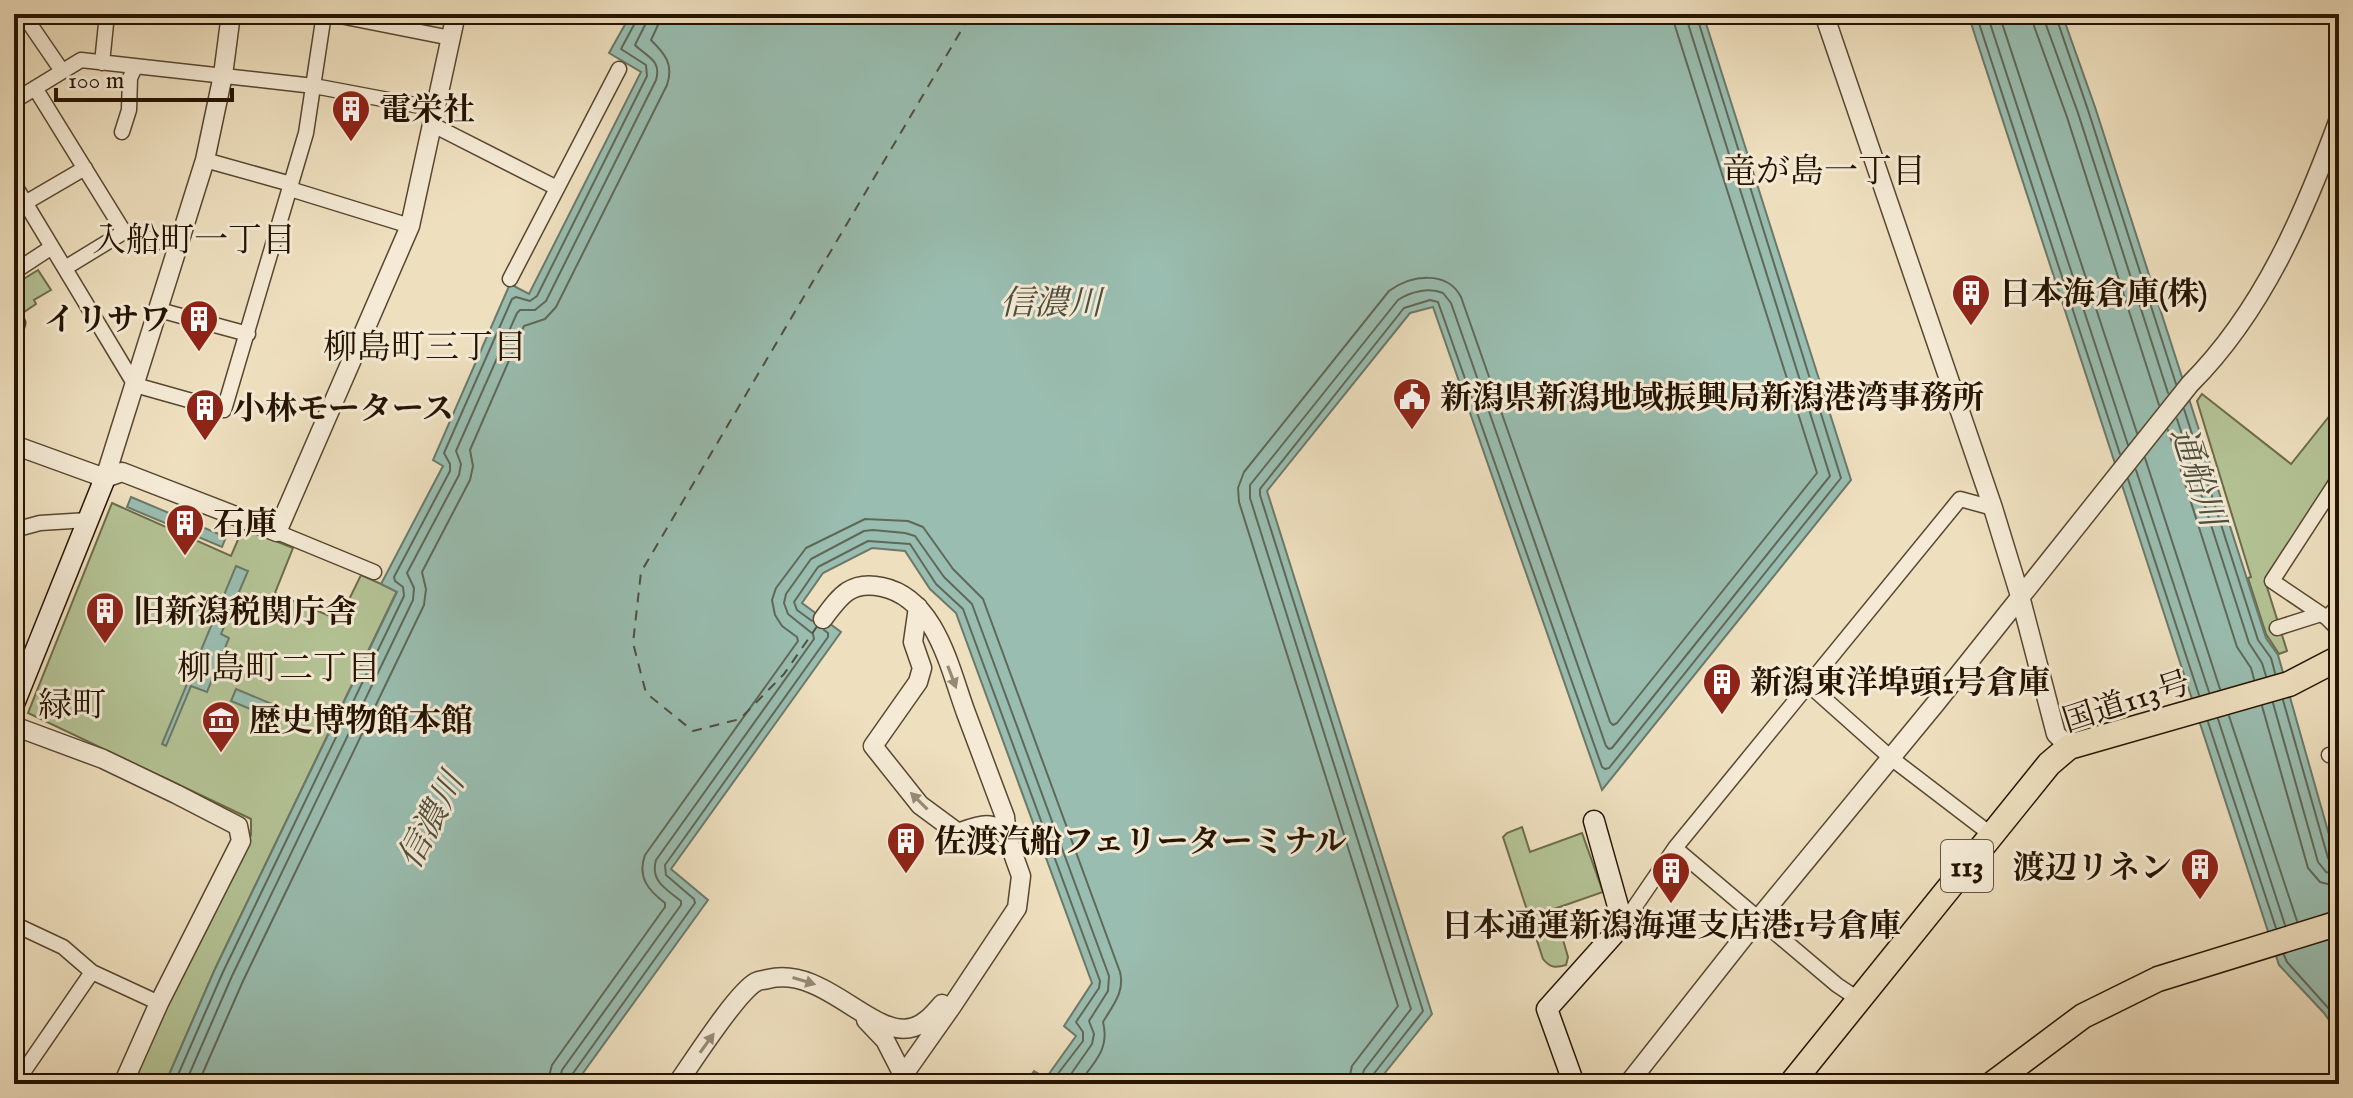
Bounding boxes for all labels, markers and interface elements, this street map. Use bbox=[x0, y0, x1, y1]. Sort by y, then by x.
scale bar bbox=[56, 52, 232, 102]
text: 100 m bbox=[68, 66, 124, 97]
building icon: 電栄社 bbox=[330, 88, 372, 143]
place label: 電栄社 bbox=[379, 91, 475, 132]
district label: 竜が島一丁目 bbox=[1722, 151, 1926, 194]
district label: 入船町一丁目 bbox=[92, 220, 296, 263]
building icon: 日本海倉庫(株) bbox=[1950, 272, 1992, 327]
place label: 日本海倉庫(株) bbox=[1999, 275, 2207, 316]
water label: 信濃川 bbox=[1000, 283, 1106, 326]
building icon: イリサワ bbox=[178, 298, 220, 353]
place label: イリサワ bbox=[44, 301, 171, 342]
district label: 柳島町三丁目 bbox=[323, 327, 527, 370]
public building icon: 新潟県新潟地域振興局新潟港湾事務所 bbox=[1391, 376, 1433, 431]
place label: 新潟県新潟地域振興局新潟港湾事務所 bbox=[1440, 379, 1984, 420]
building icon: 小林モータース bbox=[184, 387, 226, 442]
place label: 小林モータース bbox=[233, 390, 454, 431]
water label: 通船川 bbox=[2160, 422, 2234, 536]
building icon: 石庫 bbox=[164, 502, 206, 557]
place label: 石庫 bbox=[213, 505, 277, 546]
building icon: 旧新潟税関庁舎 bbox=[84, 590, 126, 645]
place label: 旧新潟税関庁舎 bbox=[133, 593, 357, 634]
district label: 柳島町二丁目 bbox=[177, 648, 381, 691]
building icon: 新潟東洋埠頭1号倉庫 bbox=[1701, 661, 1743, 716]
place label: 新潟東洋埠頭1号倉庫 bbox=[1750, 664, 2050, 705]
street label: 国道113号 bbox=[2058, 664, 2196, 743]
one-way arrow bbox=[946, 665, 959, 689]
district label: 緑町 bbox=[38, 685, 106, 728]
museum icon: 歴史博物館本館 bbox=[200, 699, 242, 754]
place label: 歴史博物館本館 bbox=[249, 702, 473, 743]
water label: 信濃川 bbox=[389, 763, 477, 876]
one-way arrow bbox=[910, 792, 929, 811]
building icon: 佐渡汽船フェリーターミナル bbox=[885, 820, 927, 875]
place label: 佐渡汽船フェリーターミナル bbox=[934, 823, 1347, 864]
road number: 113 bbox=[1941, 840, 1993, 892]
building icon: 渡辺リネン bbox=[2179, 846, 2221, 901]
place label: 渡辺リネン bbox=[2013, 849, 2172, 890]
building icon: 日本通運新潟海運支店港1号倉庫 bbox=[1650, 850, 1692, 905]
place label: 日本通運新潟海運支店港1号倉庫 bbox=[1441, 907, 1901, 948]
one-way arrow bbox=[793, 975, 817, 988]
one-way arrow bbox=[698, 1033, 714, 1054]

